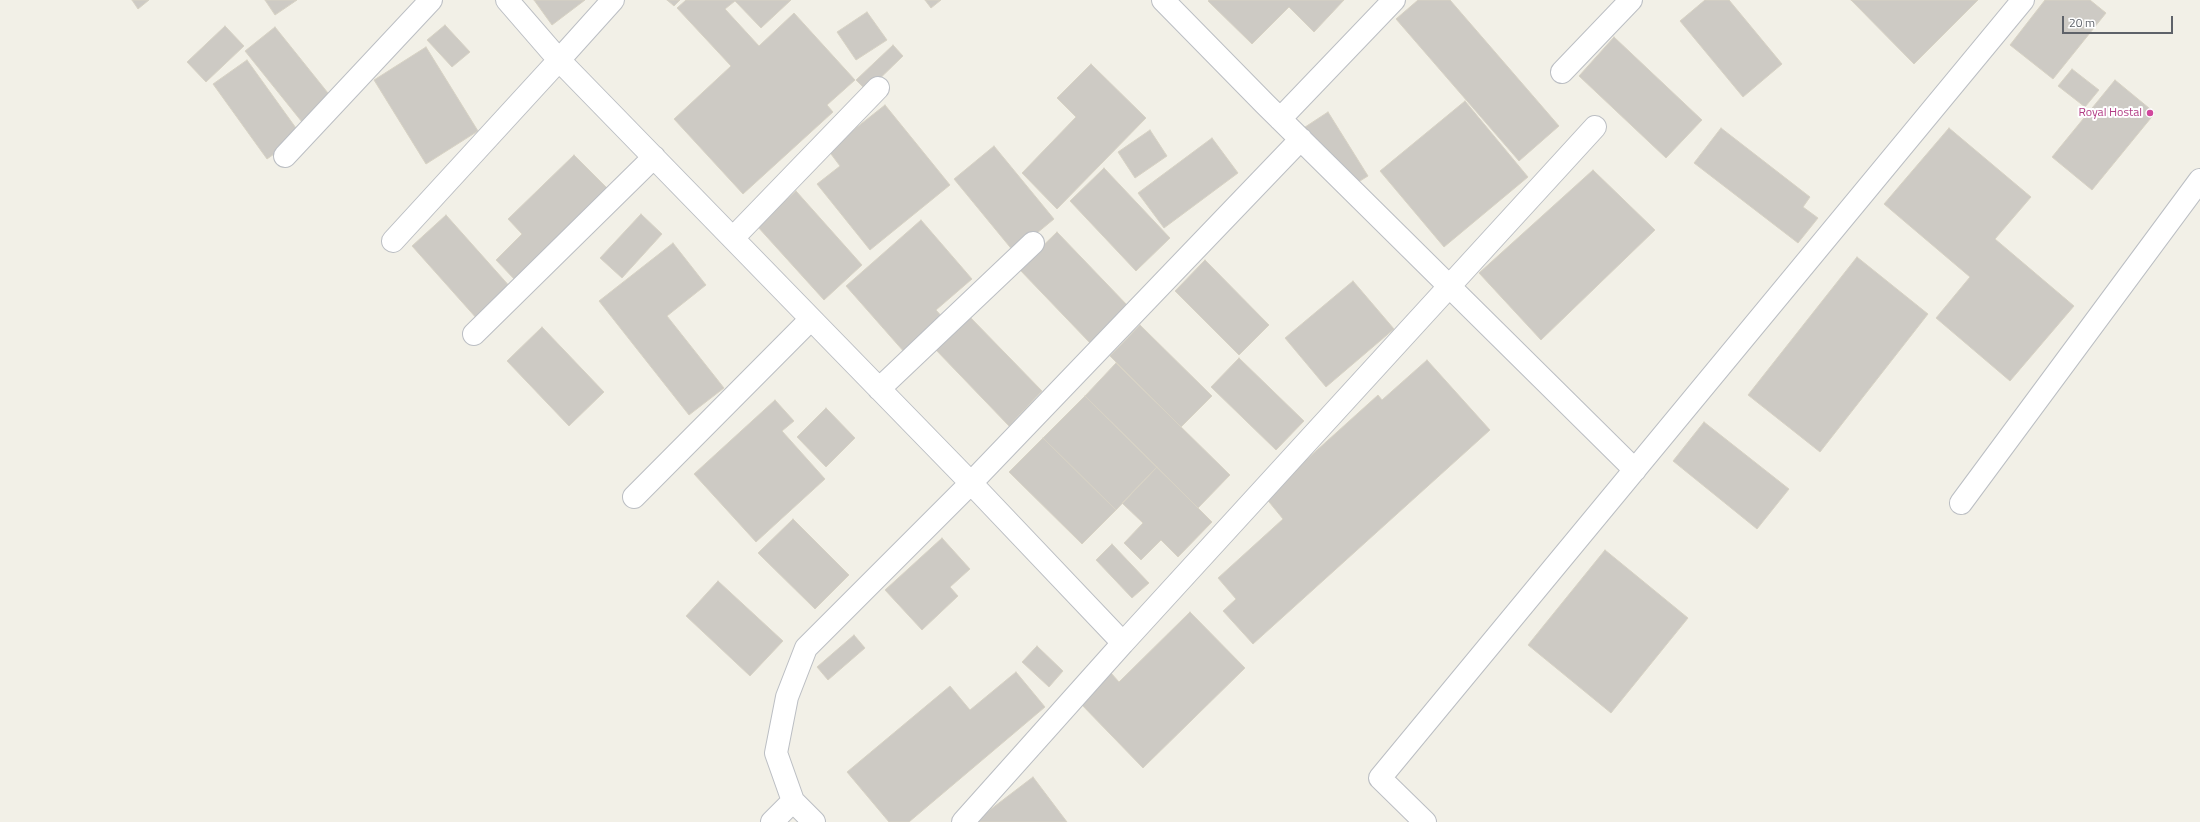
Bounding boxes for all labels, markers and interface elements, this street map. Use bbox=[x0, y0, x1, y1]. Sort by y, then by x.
scale bar bbox=[2064, 8, 2175, 34]
text: 20 m bbox=[2069, 13, 2095, 32]
place label: Royal Hostal bbox=[2078, 106, 2142, 120]
marker: Royal Hostal bbox=[2145, 108, 2155, 118]

